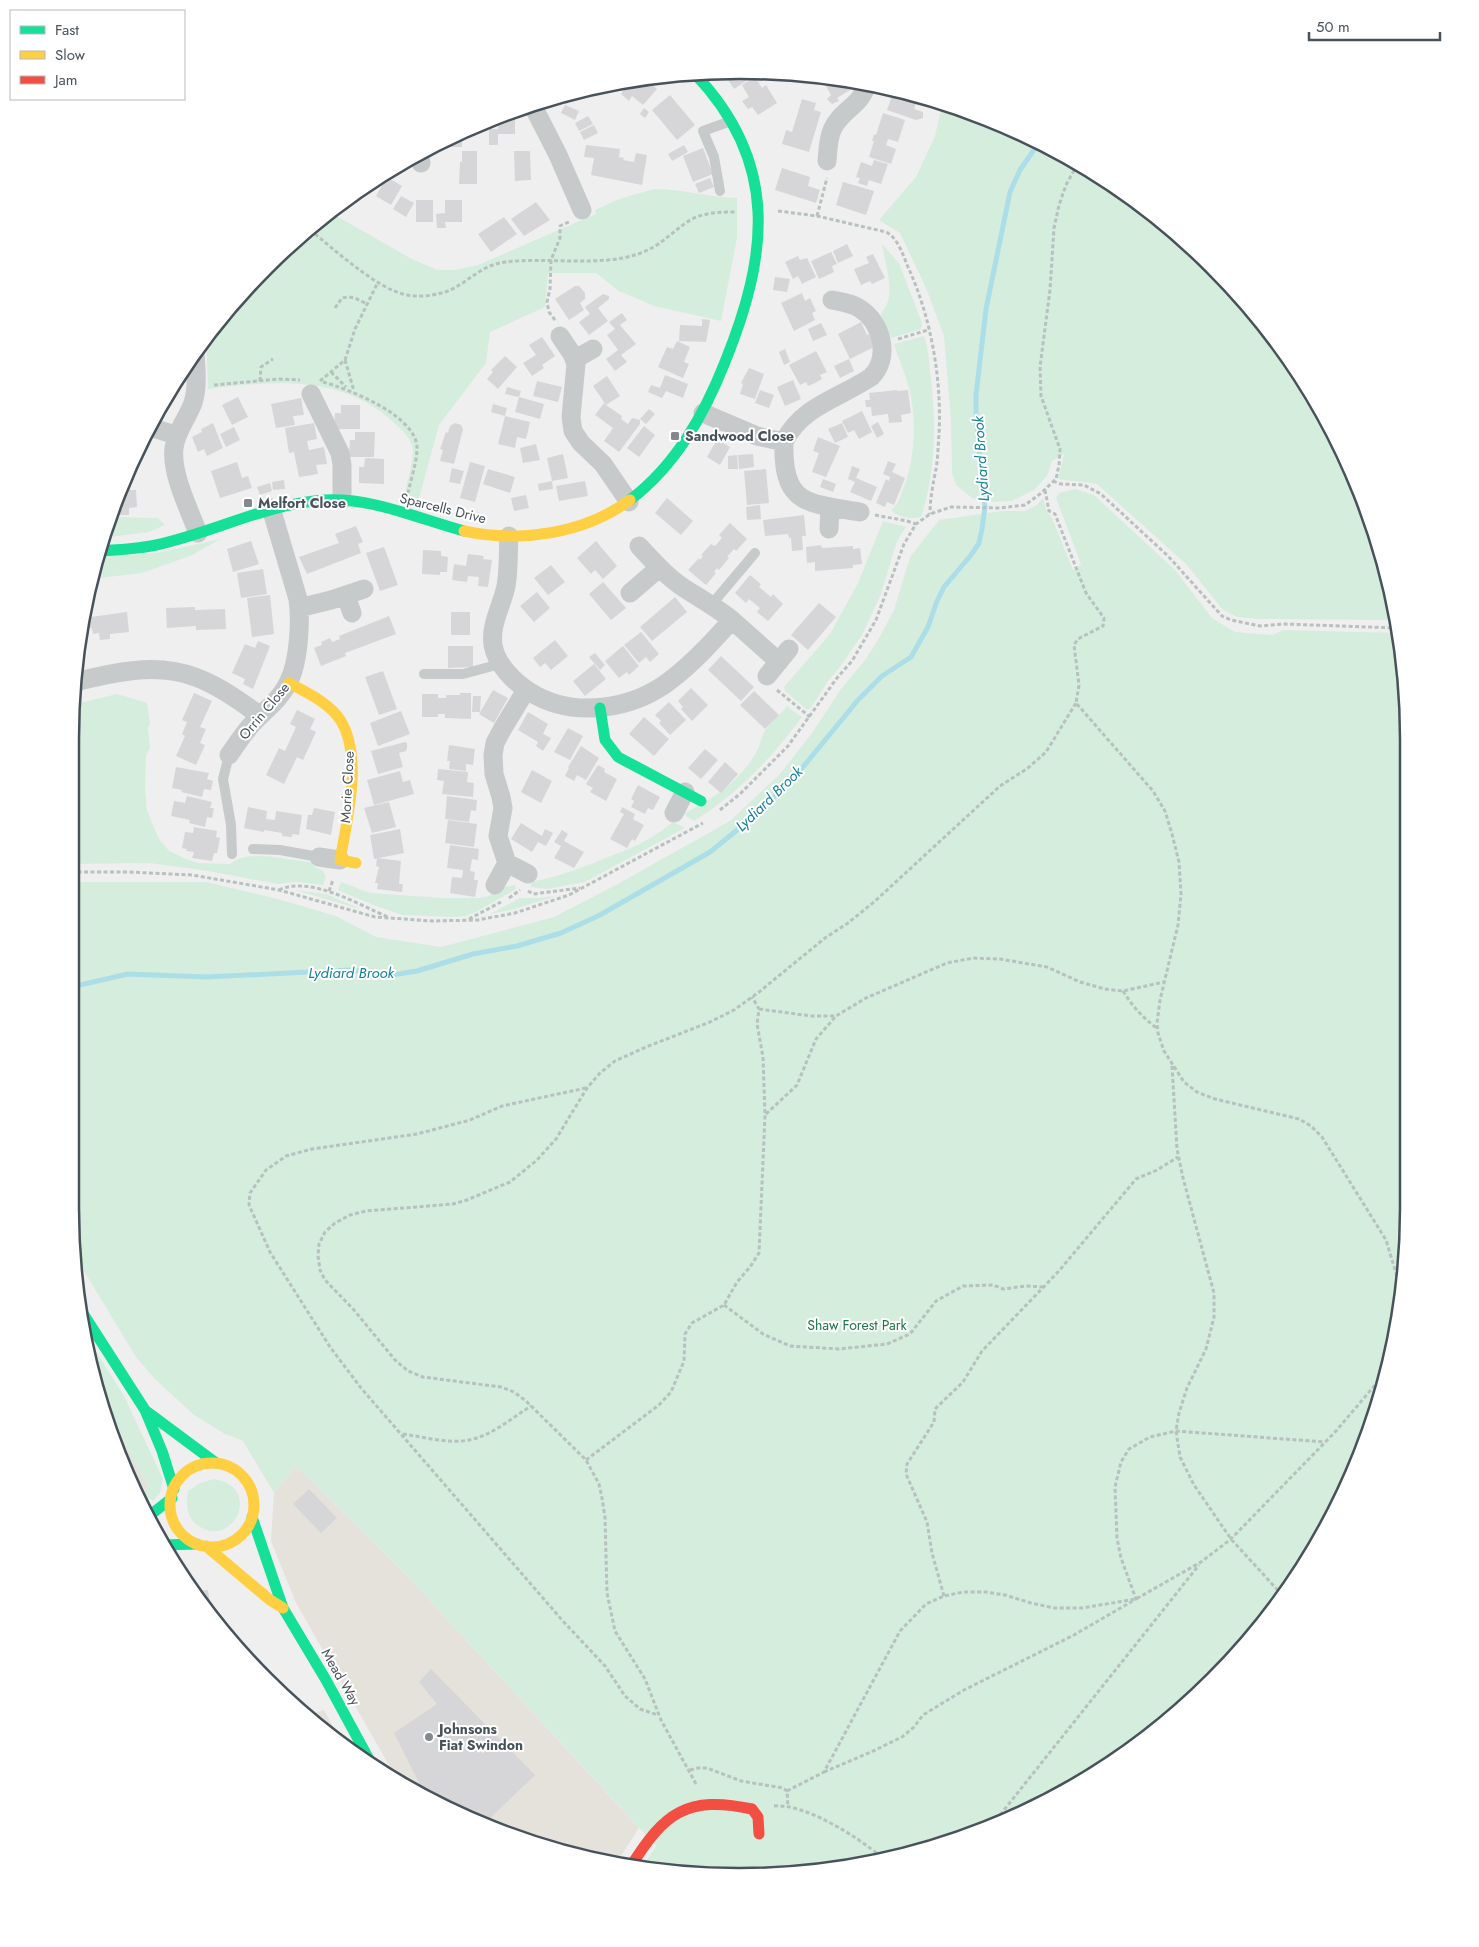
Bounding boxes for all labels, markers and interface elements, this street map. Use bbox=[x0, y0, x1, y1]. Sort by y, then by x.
legend bbox=[10, 10, 185, 100]
scale bar bbox=[1309, 10, 1440, 42]
text: 50 m bbox=[1316, 16, 1350, 38]
text: Fast bbox=[55, 19, 79, 41]
text: Slow bbox=[55, 44, 86, 66]
text: Jam bbox=[53, 69, 78, 91]
water label: Lydiard Brook bbox=[967, 415, 995, 502]
place label: Sandwood Close bbox=[685, 426, 794, 446]
marker: Sandwood Close bbox=[669, 430, 681, 442]
street label: Sparcells Drive bbox=[398, 488, 488, 528]
place label: Melfort Close bbox=[258, 493, 346, 513]
marker: Melfort Close bbox=[242, 497, 254, 509]
street label: Orrin Close bbox=[234, 678, 294, 744]
street label: Morie Close bbox=[335, 750, 359, 824]
water label: Lydiard Brook bbox=[731, 761, 808, 837]
water label: Lydiard Brook bbox=[308, 962, 394, 984]
park label: Shaw Forest Park bbox=[807, 1315, 908, 1335]
street label: Mead Way bbox=[317, 1645, 366, 1710]
place label: Johnsons Fiat Swindon bbox=[436, 1719, 523, 1755]
marker: Johnsons Fiat Swindon bbox=[423, 1731, 435, 1743]

